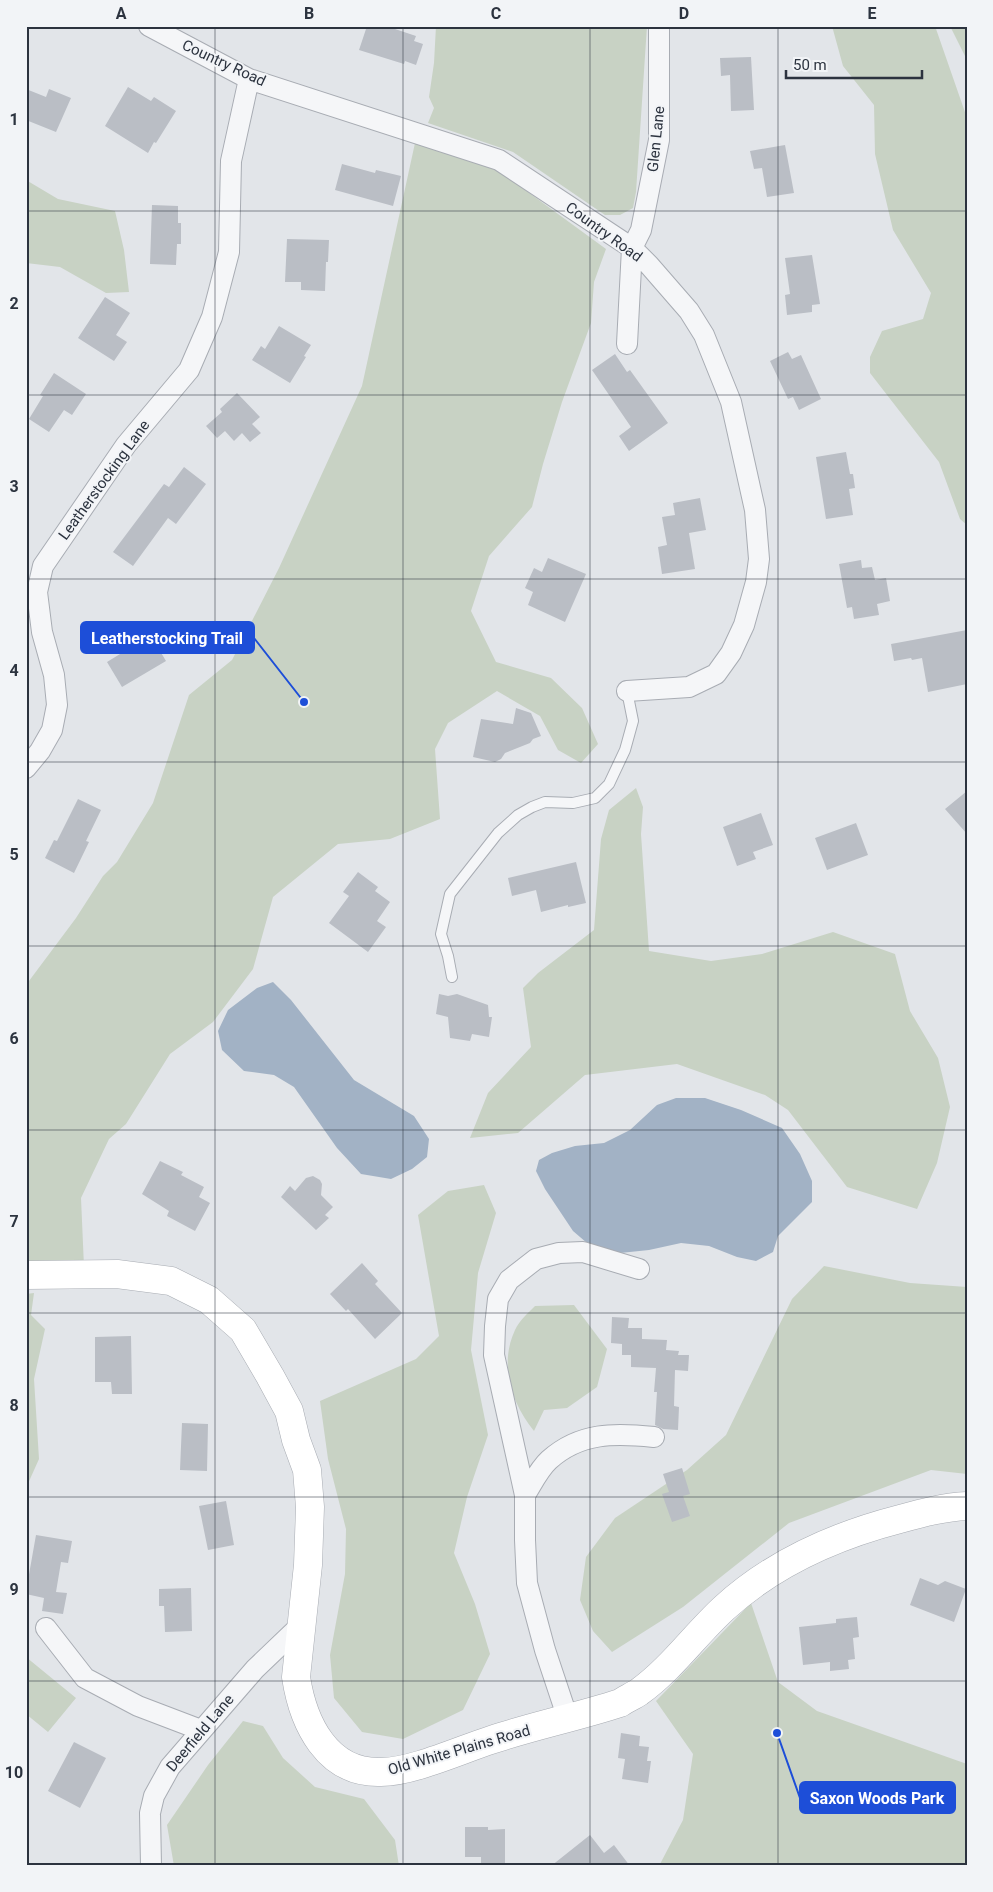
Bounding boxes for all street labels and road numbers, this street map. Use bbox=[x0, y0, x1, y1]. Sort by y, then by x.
street label: Country Road bbox=[179, 36, 269, 90]
street label: Glen Lane bbox=[644, 105, 668, 173]
street label: Country Road bbox=[562, 198, 646, 266]
street label: Leatherstocking Lane bbox=[55, 417, 153, 543]
street label: Deerfield Lane bbox=[162, 1691, 238, 1775]
street label: Old White Plains Road bbox=[386, 1721, 532, 1779]

